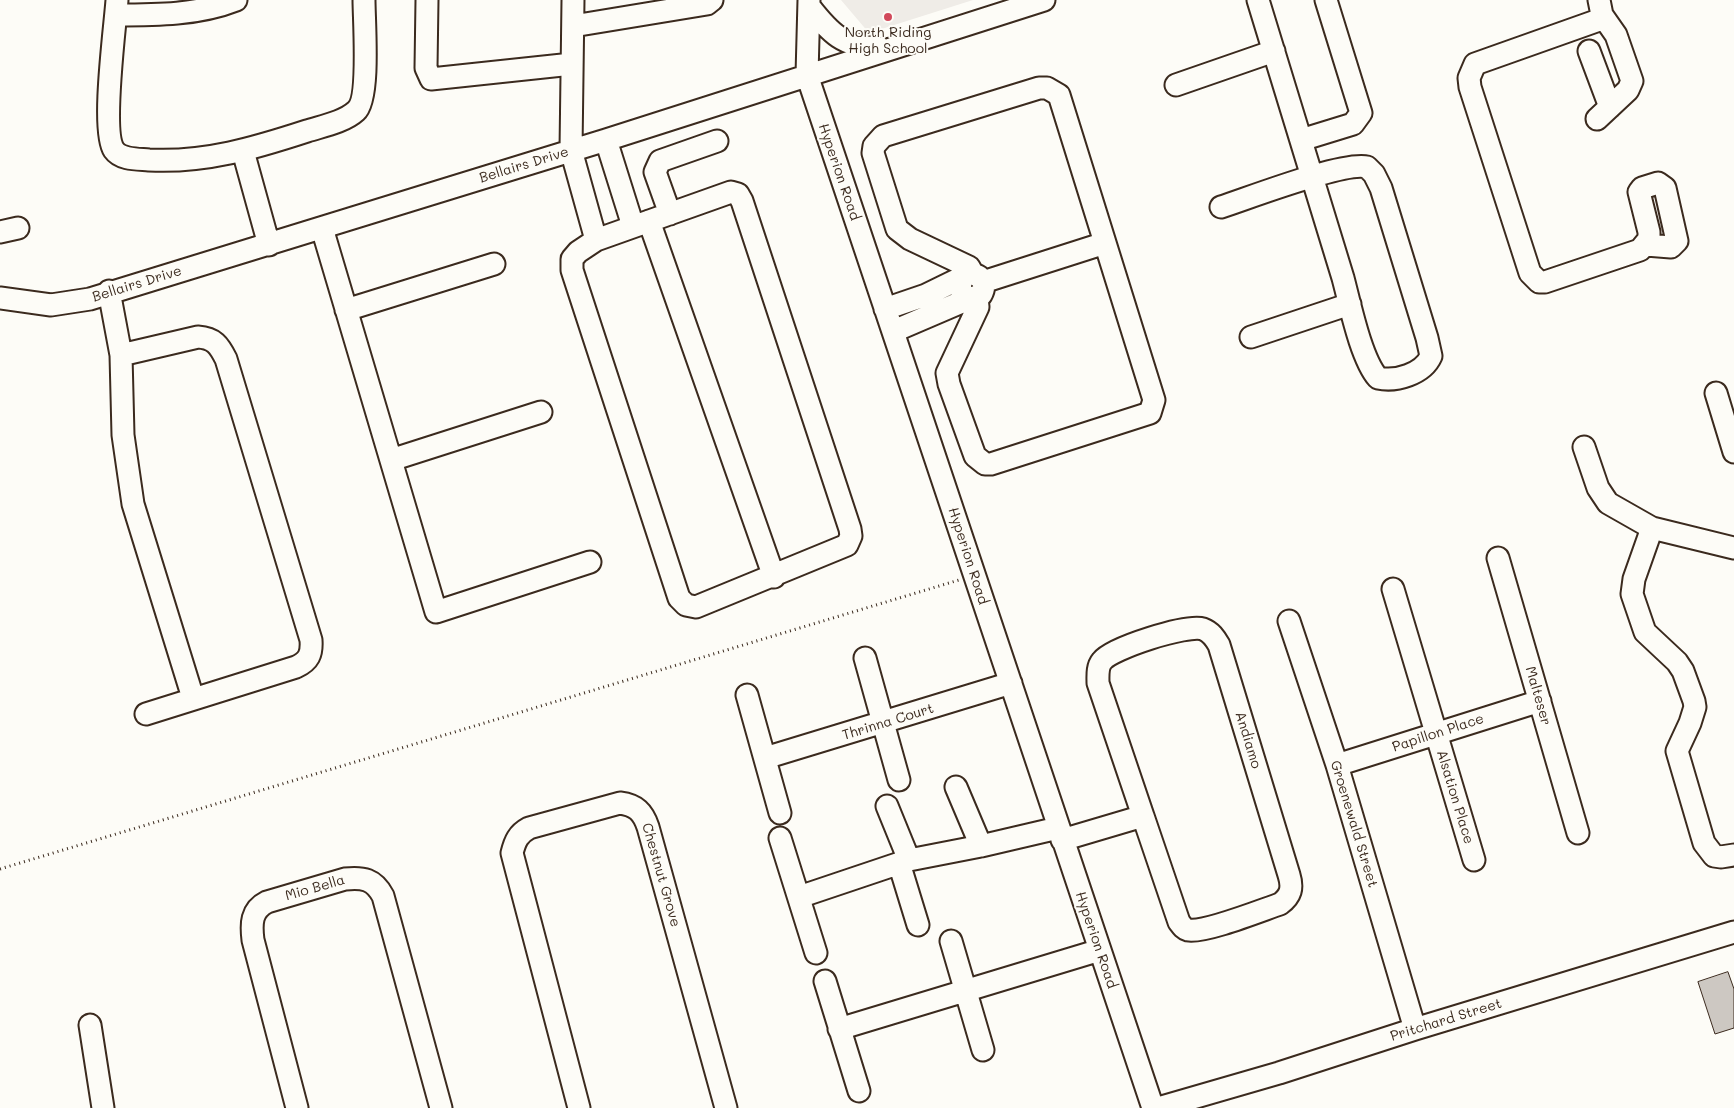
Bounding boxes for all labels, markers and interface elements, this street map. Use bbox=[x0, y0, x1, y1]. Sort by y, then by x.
marker: North Riding High School bbox=[882, 11, 894, 23]
place label: North Riding High School bbox=[845, 25, 931, 58]
street label: Hyperion Road bbox=[815, 121, 863, 223]
street label: Bellairs Drive bbox=[477, 143, 571, 187]
street label: Bellairs Drive bbox=[90, 262, 184, 306]
street label: Hyperion Road bbox=[944, 505, 992, 607]
street label: Malteser bbox=[1522, 665, 1554, 727]
street label: Thrinna Court bbox=[840, 700, 936, 744]
street label: Andiamo bbox=[1231, 709, 1265, 771]
street label: Papillon Place bbox=[1390, 710, 1486, 756]
street label: Alsation Place bbox=[1433, 748, 1477, 846]
street label: Groenewald Street bbox=[1327, 759, 1381, 889]
street label: Chestnut Grove bbox=[638, 821, 684, 929]
street label: Mio Bella bbox=[283, 871, 347, 905]
street label: Hyperion Road bbox=[1072, 889, 1120, 991]
street label: Pritchard Street bbox=[1388, 995, 1504, 1045]

